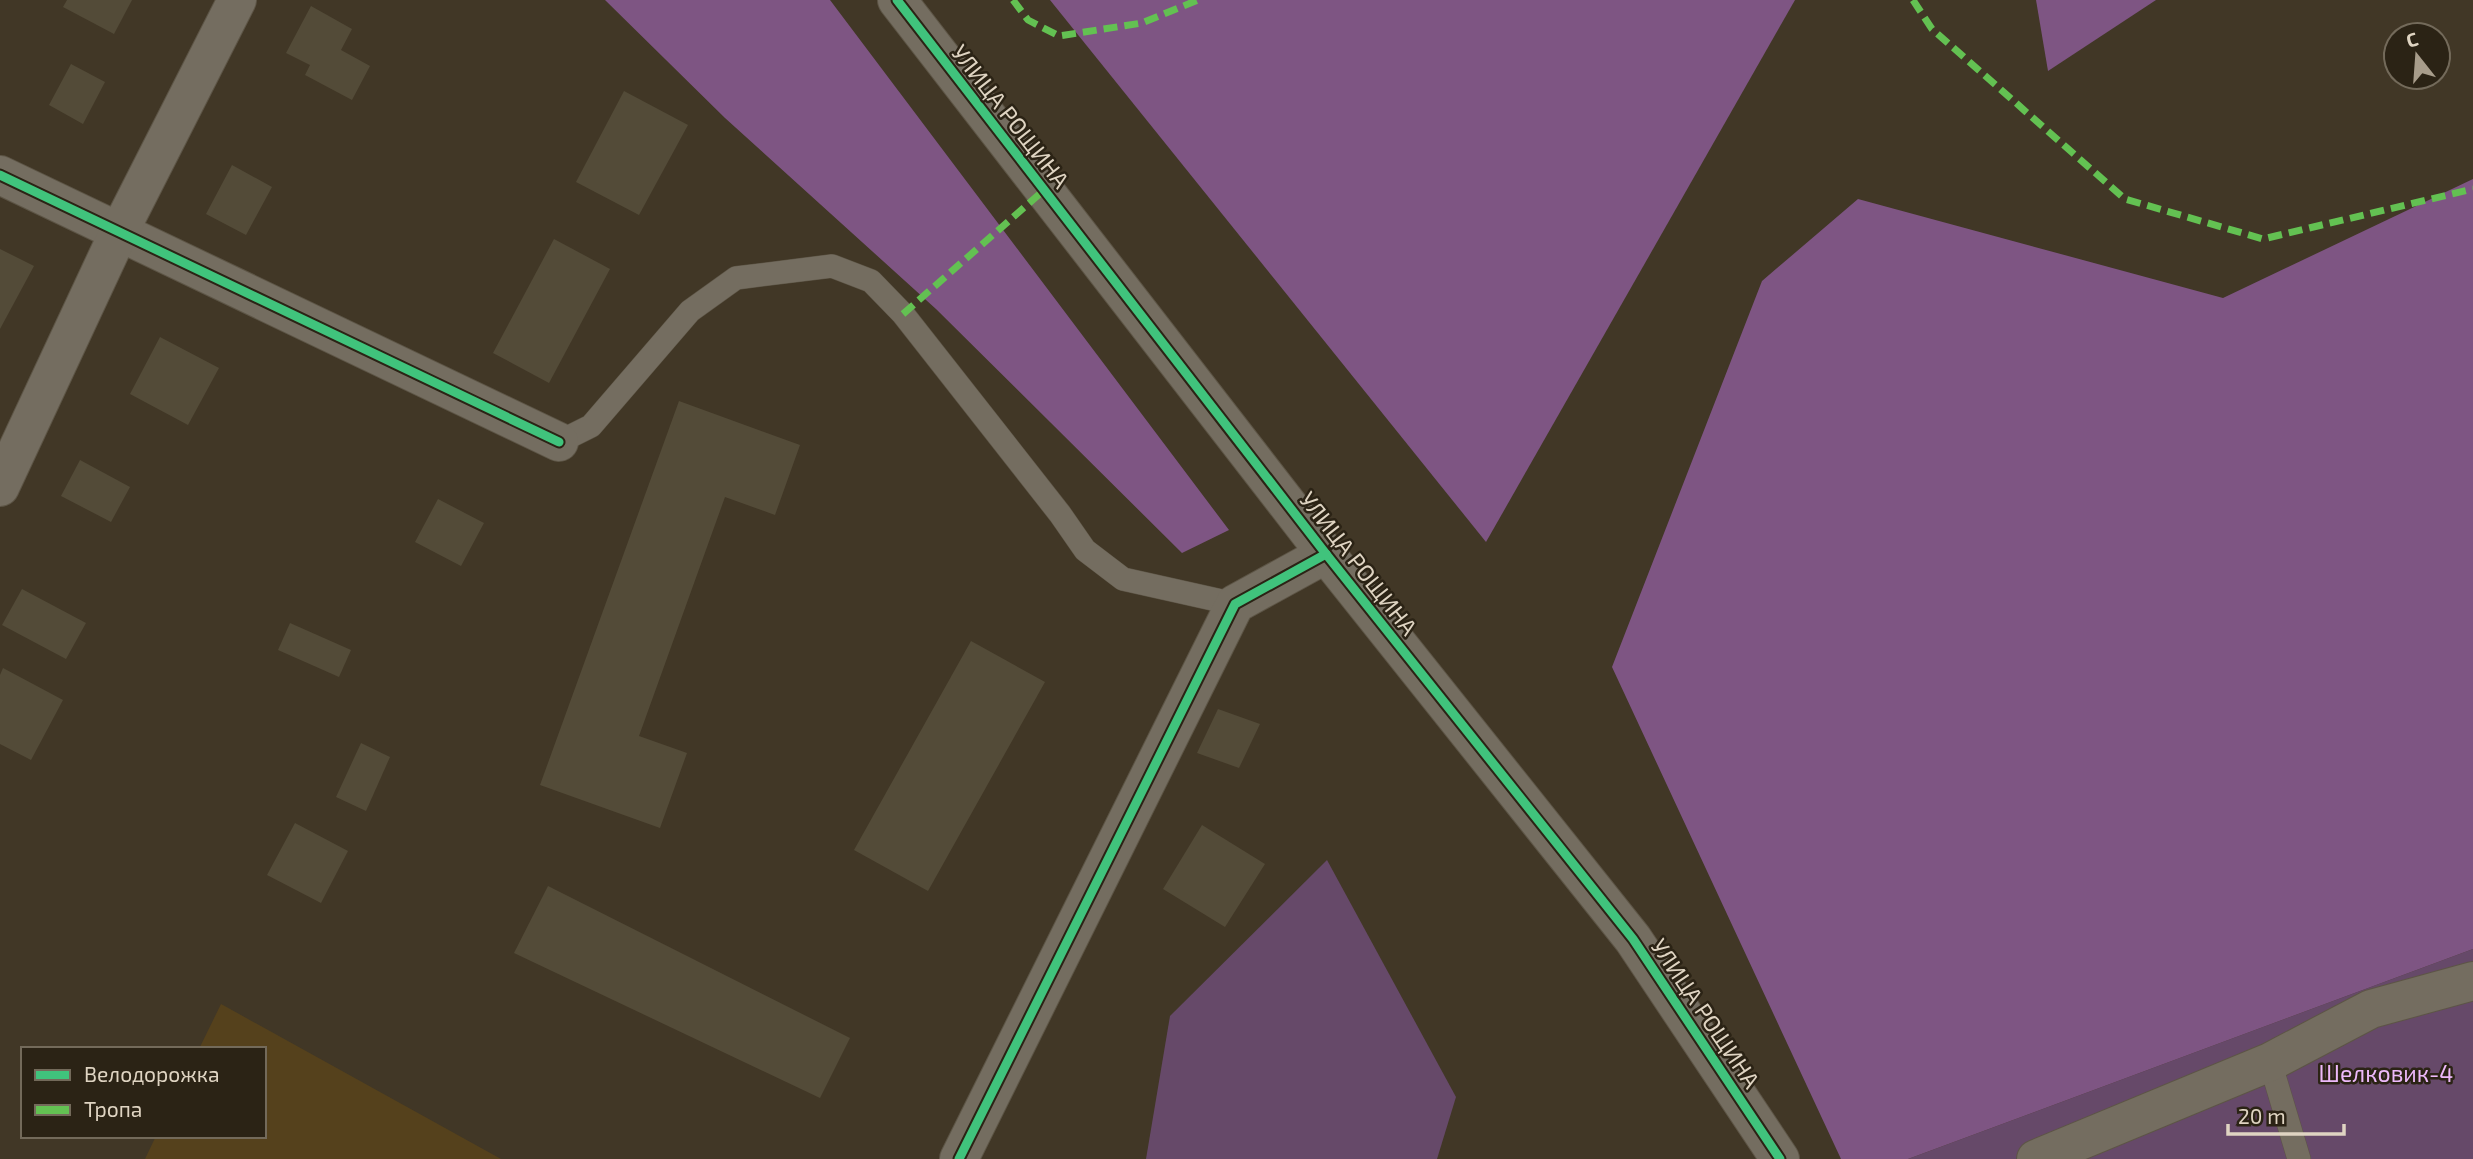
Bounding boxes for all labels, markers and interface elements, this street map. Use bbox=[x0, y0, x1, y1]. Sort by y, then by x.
north arrow bbox=[2382, 21, 2452, 91]
text: С bbox=[2403, 27, 2421, 52]
street label: УЛИЦА РОЩИНА bbox=[946, 39, 1076, 194]
street label: УЛИЦА РОЩИНА bbox=[1294, 486, 1424, 641]
street label: УЛИЦА РОЩИНА bbox=[1646, 933, 1767, 1094]
legend bbox=[21, 1047, 266, 1138]
park label: Шелковик-4 bbox=[2319, 1059, 2453, 1087]
text: Велодорожка bbox=[84, 1061, 220, 1086]
scale bar bbox=[2228, 1092, 2344, 1136]
text: Тропа bbox=[84, 1096, 142, 1121]
text: 20 m bbox=[2238, 1103, 2286, 1128]

